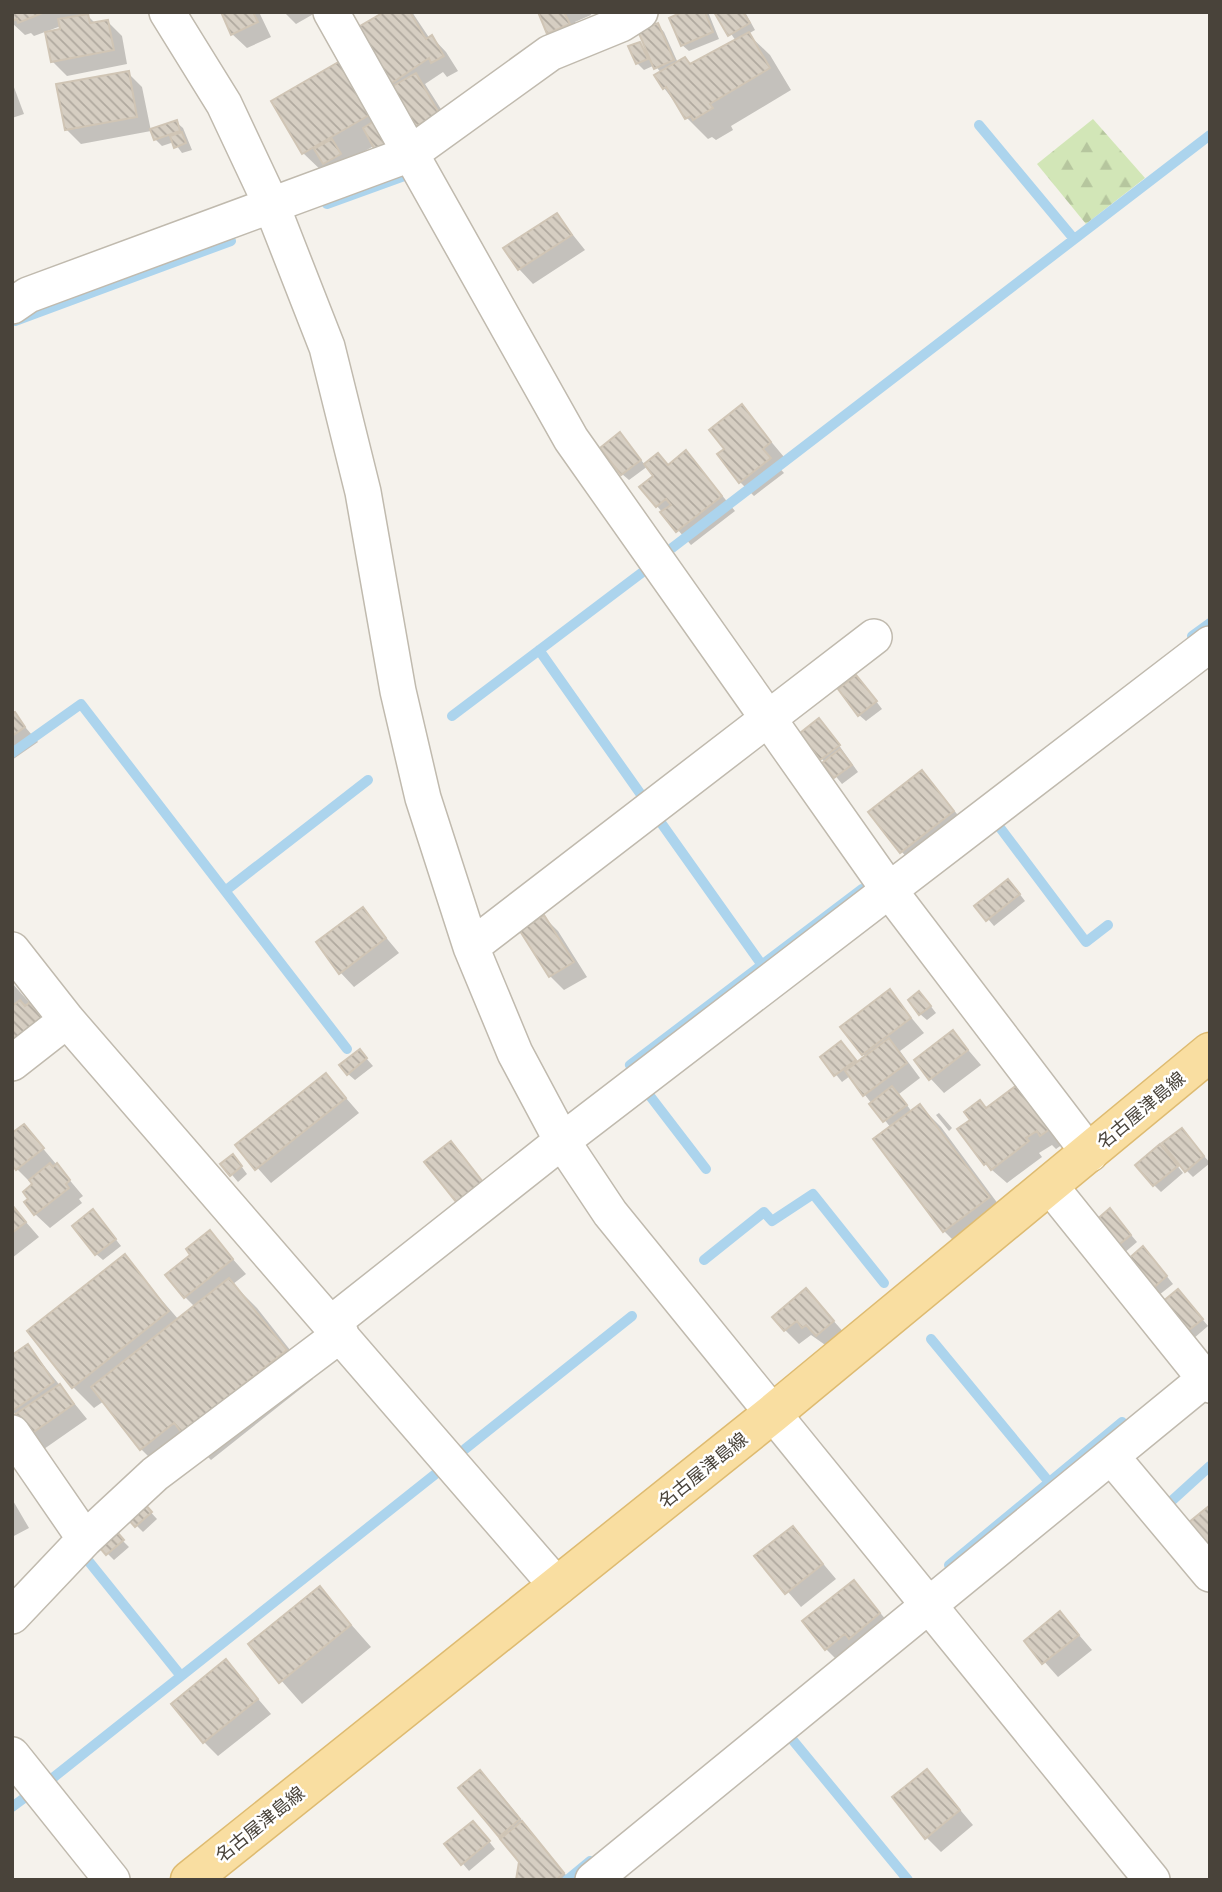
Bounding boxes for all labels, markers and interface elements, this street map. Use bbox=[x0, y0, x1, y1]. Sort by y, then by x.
street label: 名古屋津島線 bbox=[1092, 1066, 1190, 1154]
street label: 名古屋津島線 bbox=[654, 1427, 752, 1513]
street label: 名古屋津島線 bbox=[211, 1781, 309, 1867]

